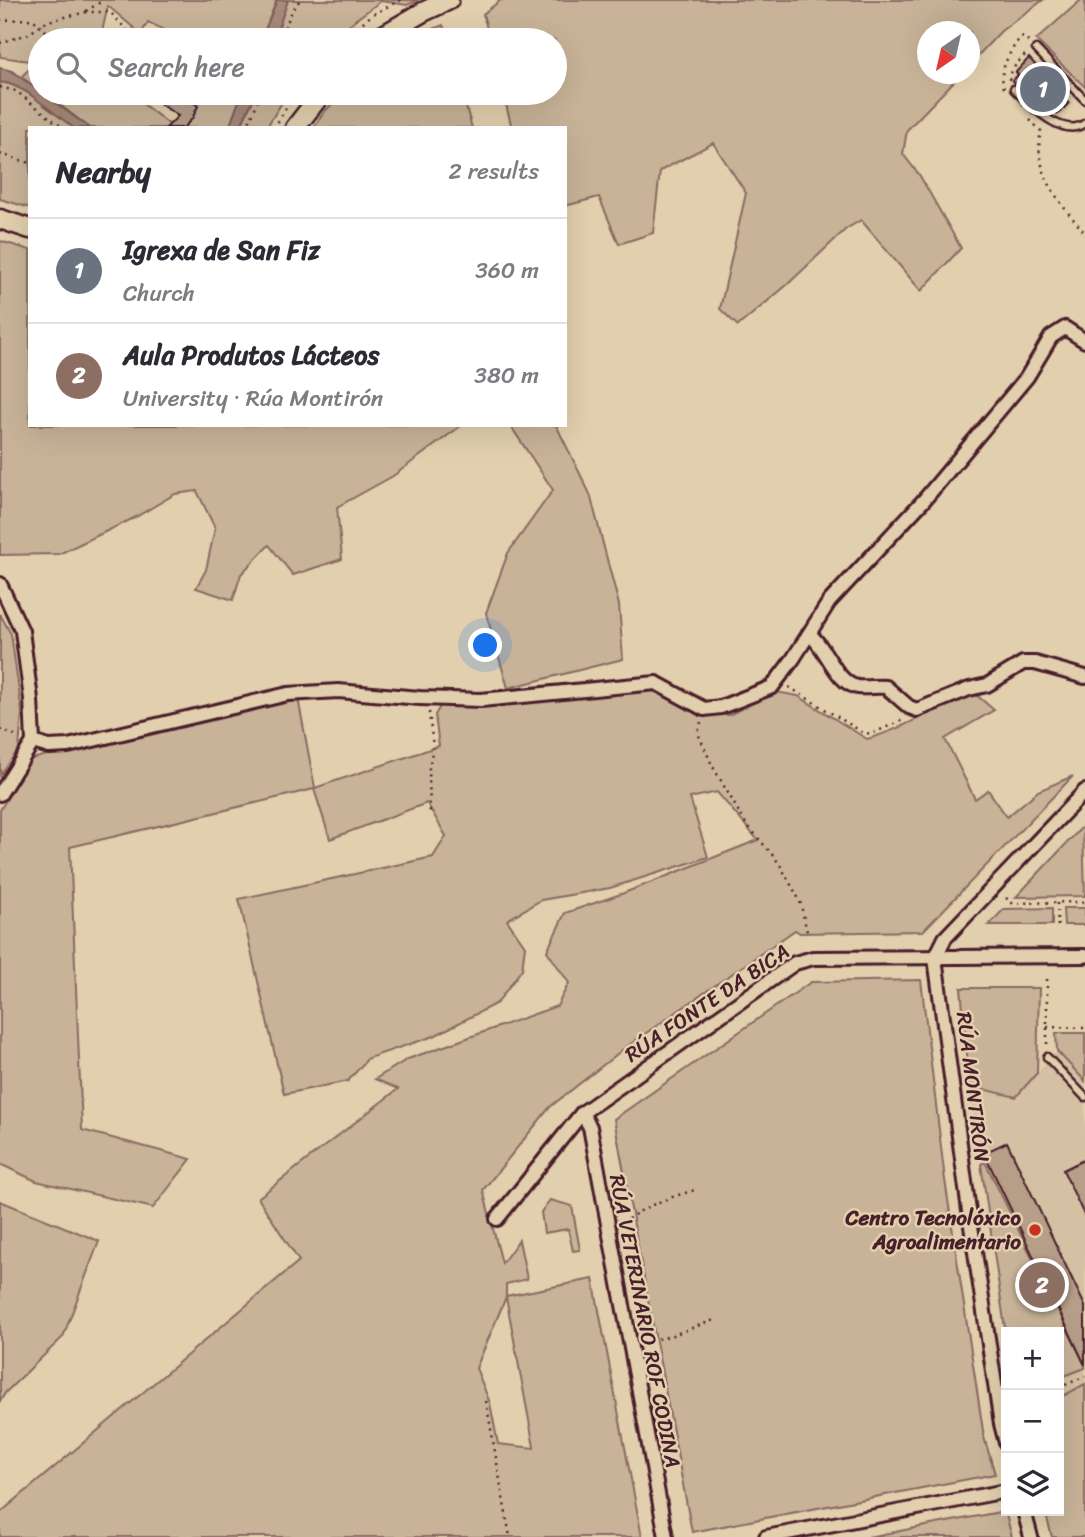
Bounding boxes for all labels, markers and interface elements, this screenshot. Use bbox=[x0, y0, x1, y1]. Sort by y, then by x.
north arrow bbox=[917, 21, 980, 84]
search box bbox=[28, 28, 567, 105]
text: Search here bbox=[108, 44, 245, 90]
icon: search bbox=[52, 48, 90, 86]
pin: 1 bbox=[1020, 63, 1066, 115]
text: Nearby bbox=[56, 145, 151, 199]
text: 2 results bbox=[448, 151, 539, 192]
text: Igrexa de San Fiz bbox=[123, 227, 320, 273]
text: 1 bbox=[74, 250, 84, 291]
text: 360 m bbox=[475, 250, 539, 291]
text: Church bbox=[123, 273, 195, 314]
text: Aula Produtos Lácteos bbox=[123, 332, 379, 378]
text: 2 bbox=[72, 355, 86, 396]
text: 380 m bbox=[474, 355, 539, 396]
text: University · Rúa Montirón bbox=[123, 378, 383, 419]
your location bbox=[468, 628, 502, 662]
street label: RÚA FONTE DA BICA bbox=[616, 933, 798, 1073]
street label: RÚA MONTIRÓN bbox=[945, 1010, 1001, 1165]
street label: RÚA VETERINARIO ROF CODINA bbox=[598, 1171, 692, 1471]
place label: Centro Tecnolóxico Agroalimentario bbox=[844, 1199, 1022, 1261]
marker: Centro Tecnolóxico Agroalimentario bbox=[1027, 1222, 1043, 1238]
pin: 2 bbox=[1019, 1259, 1065, 1311]
map controls bbox=[1001, 1327, 1064, 1516]
button: + bbox=[1001, 1327, 1064, 1390]
button: − bbox=[1001, 1390, 1064, 1453]
button: layers bbox=[1001, 1453, 1064, 1516]

